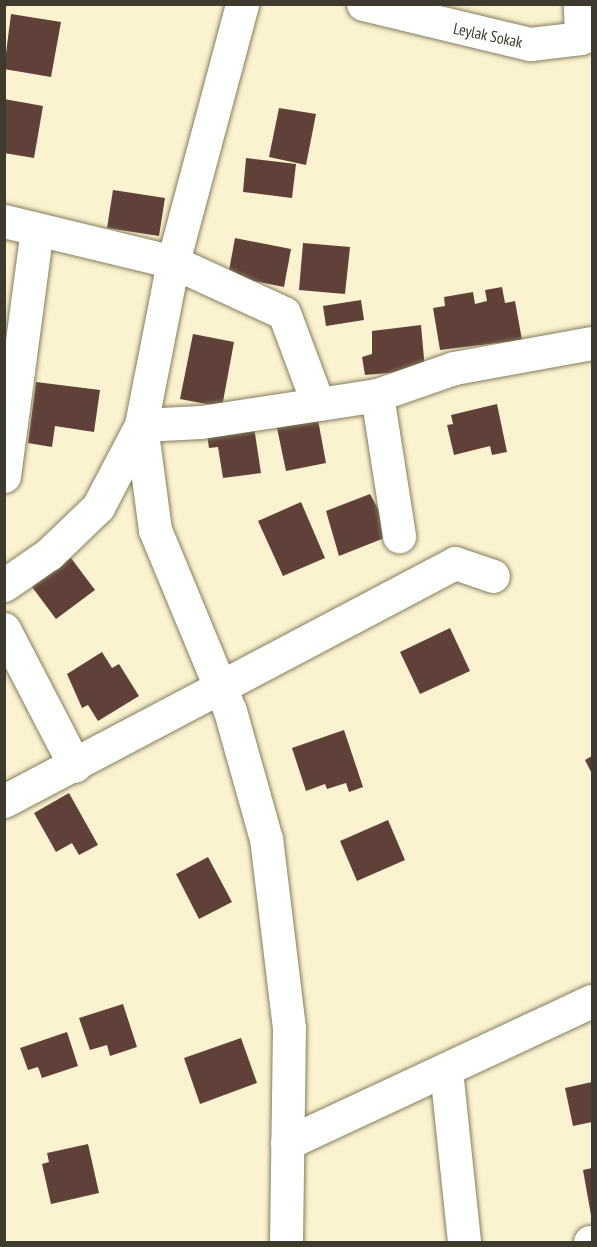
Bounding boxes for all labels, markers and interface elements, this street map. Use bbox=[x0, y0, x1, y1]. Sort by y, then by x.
street label: Leylak Sokak bbox=[451, 18, 525, 52]

